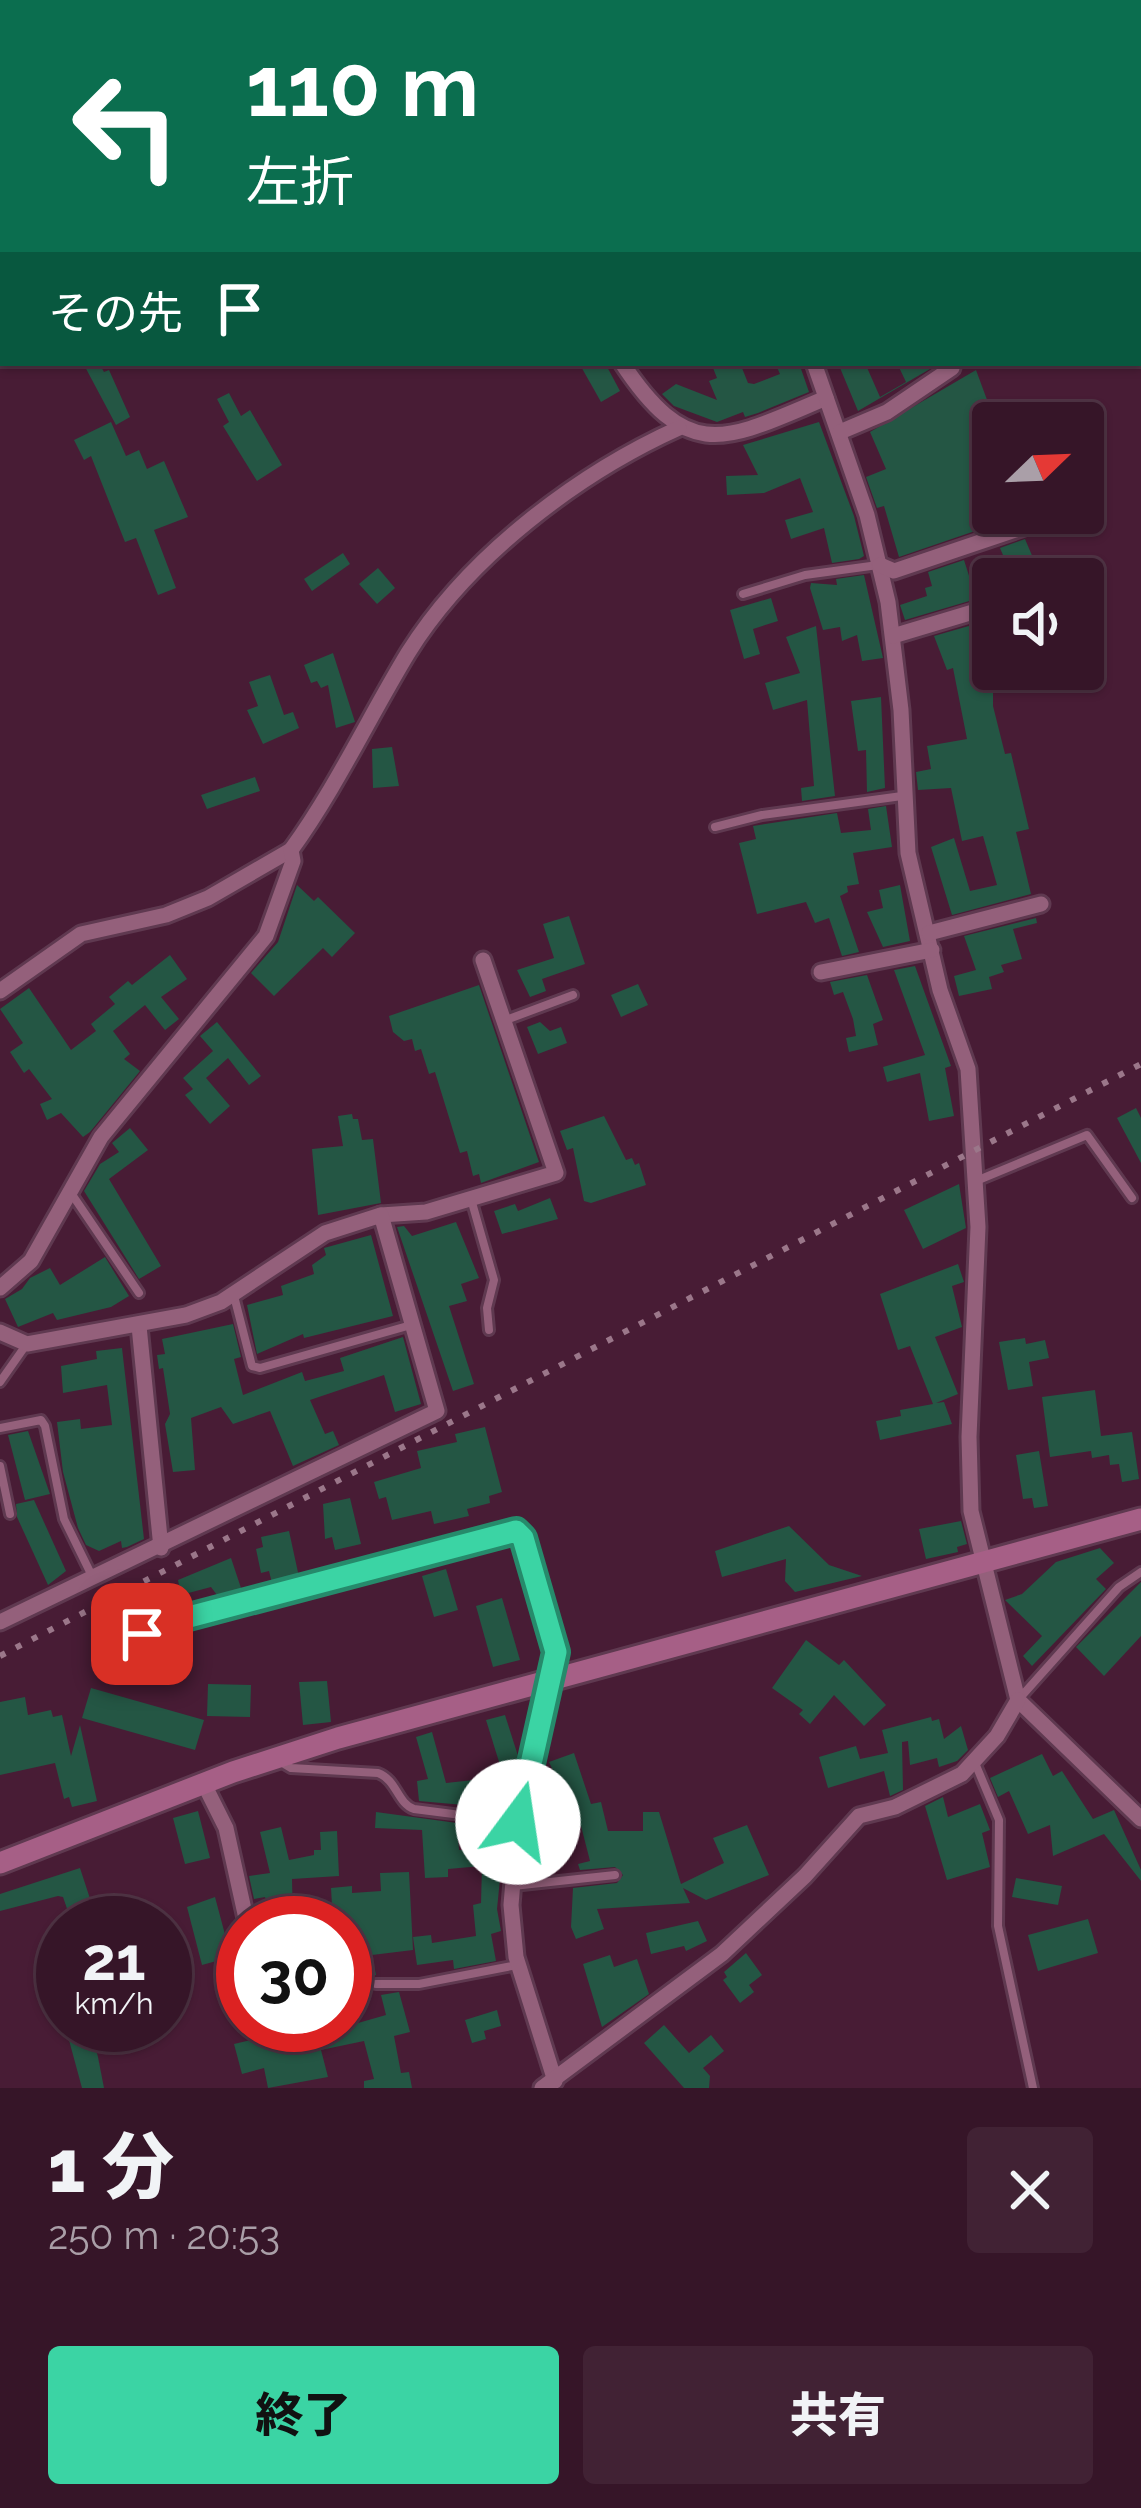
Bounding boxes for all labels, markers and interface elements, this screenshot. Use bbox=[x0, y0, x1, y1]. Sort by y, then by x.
text: 110 m bbox=[246, 37, 479, 136]
icon: left bbox=[48, 48, 204, 204]
text: 左折 bbox=[246, 150, 354, 214]
icon: arrive bbox=[207, 276, 273, 342]
text: その先 bbox=[48, 287, 183, 340]
north arrow bbox=[972, 402, 1104, 534]
map controls bbox=[972, 402, 1104, 690]
button: sound bbox=[972, 558, 1104, 690]
pin bbox=[91, 1583, 193, 1685]
icon: arrive bbox=[109, 1601, 175, 1667]
position arrow bbox=[455, 1759, 581, 1885]
speed limit sign: 30 bbox=[216, 1896, 372, 2052]
text: 21 bbox=[82, 1924, 146, 1994]
text: km/h bbox=[74, 1986, 154, 2021]
text: 1 分 bbox=[48, 2124, 174, 2209]
button: close bbox=[967, 2127, 1093, 2253]
text: 250 m · 20:53 bbox=[48, 2212, 280, 2258]
button: 終了 bbox=[48, 2346, 559, 2484]
button: 共有 bbox=[583, 2346, 1093, 2484]

